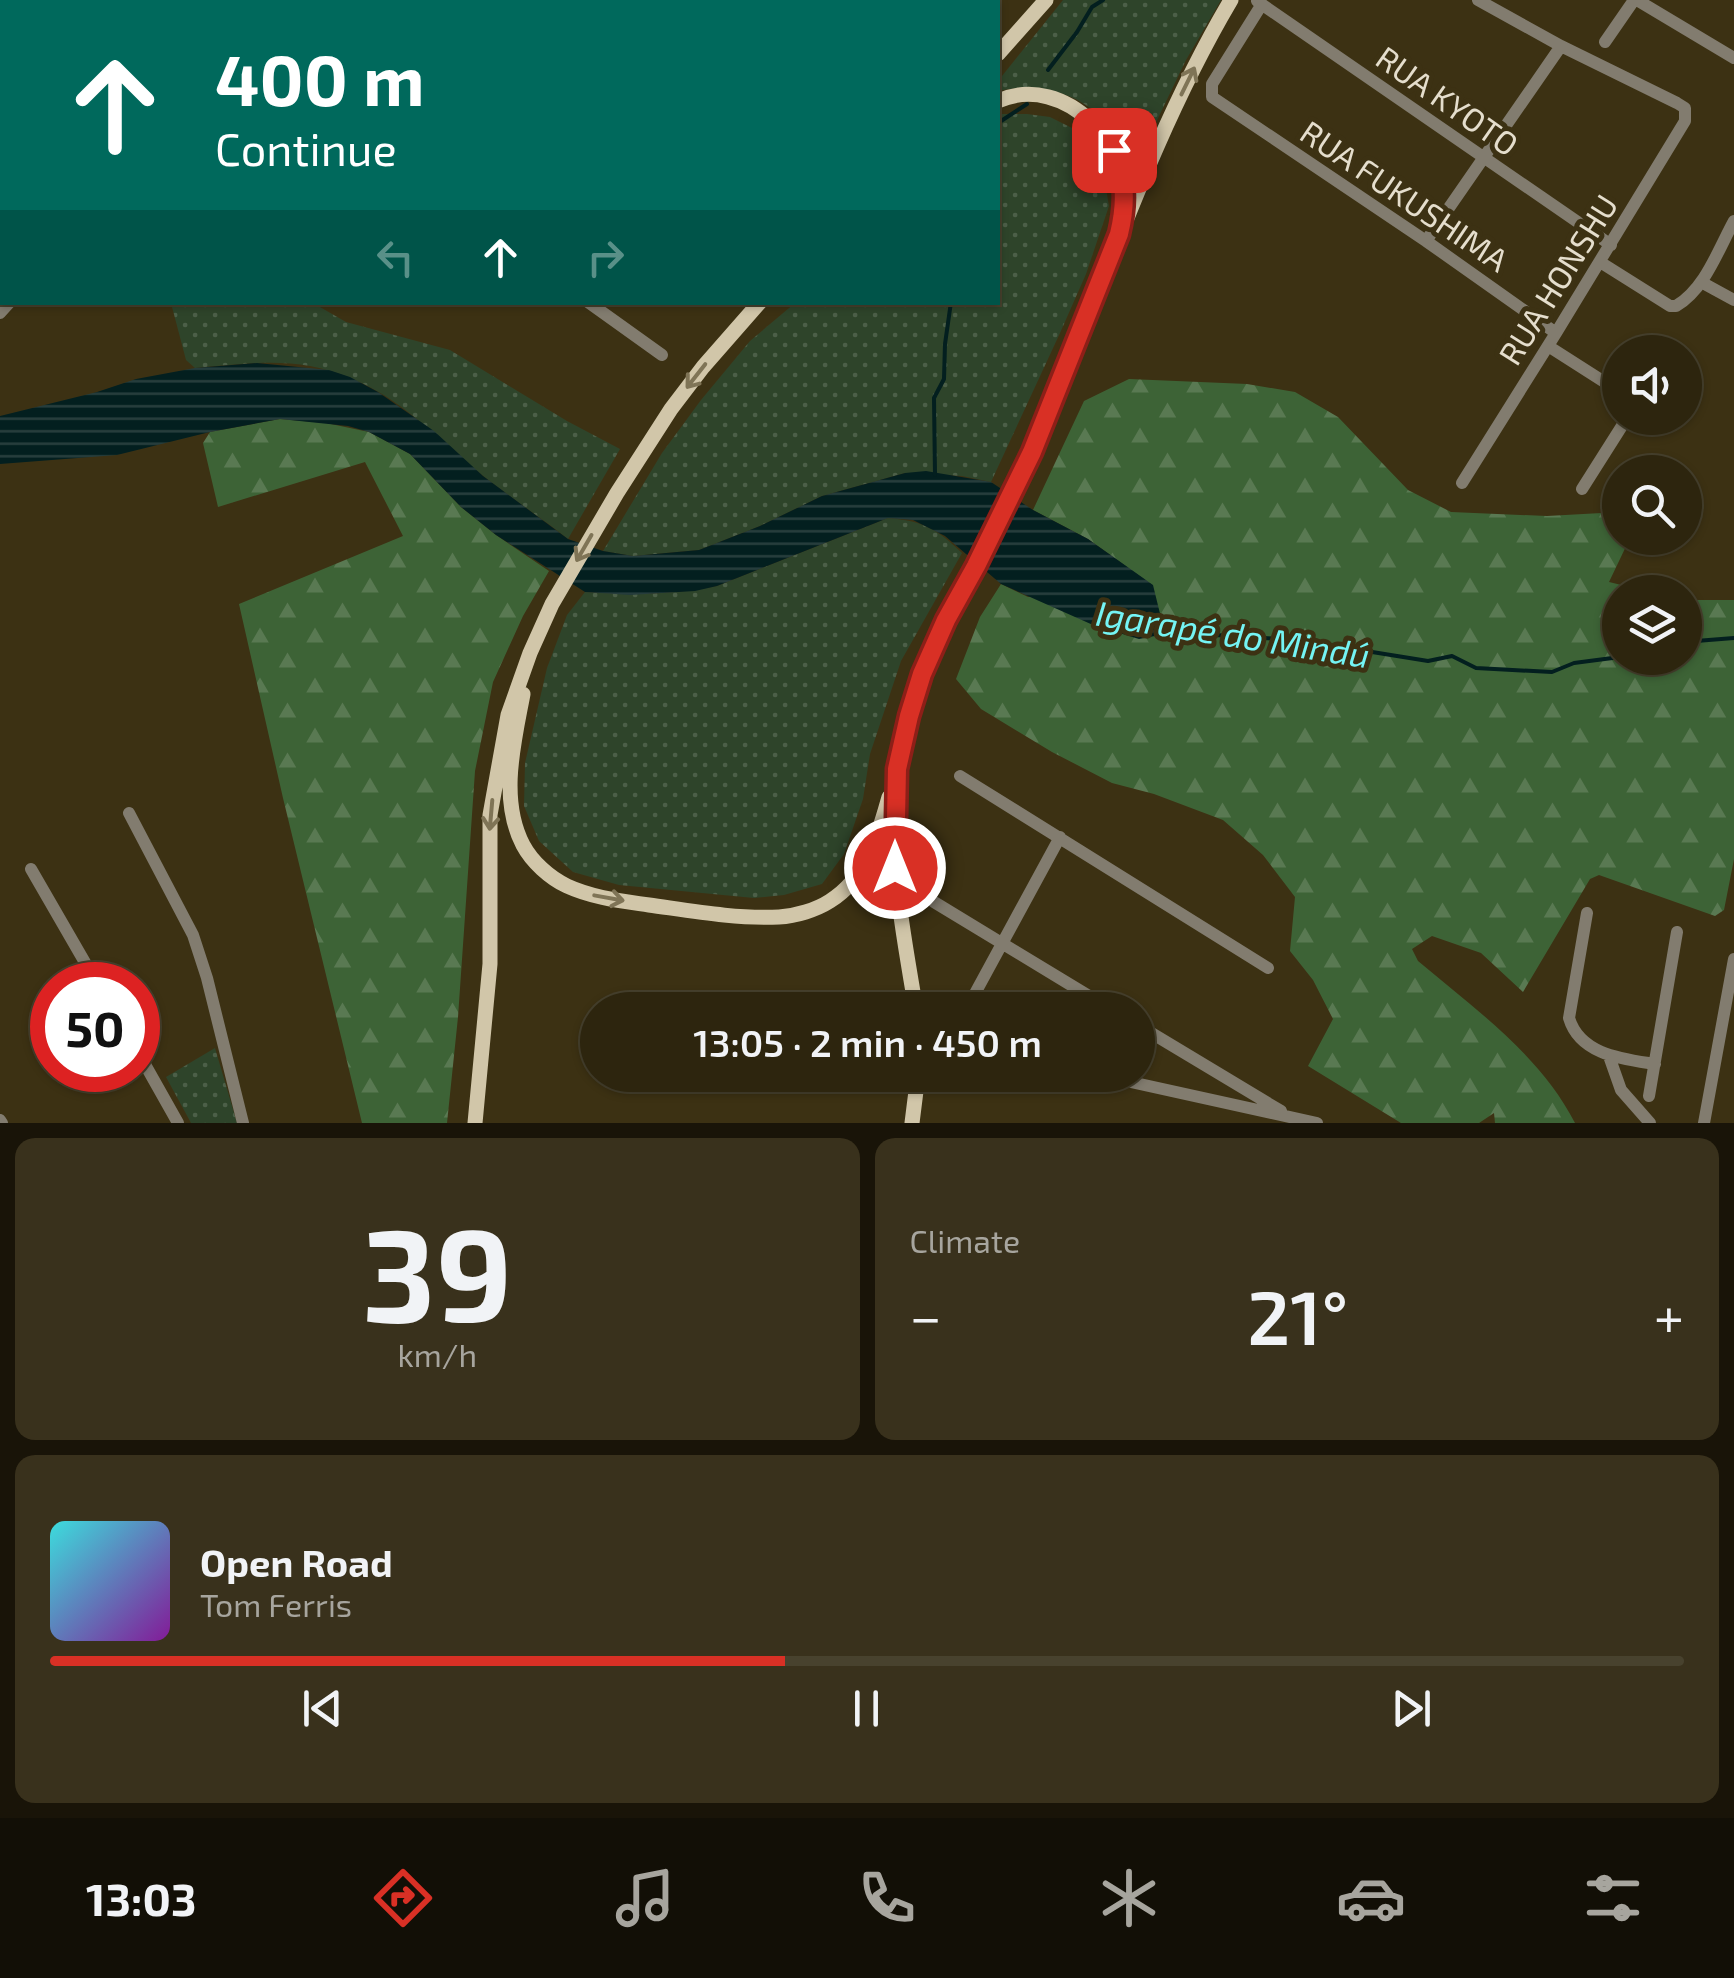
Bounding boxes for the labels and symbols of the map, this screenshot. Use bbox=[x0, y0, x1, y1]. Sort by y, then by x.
street label: RUA KYOTO bbox=[1370, 37, 1526, 163]
one-way arrow bbox=[1179, 67, 1198, 96]
pin bbox=[1072, 108, 1157, 193]
street label: RUA FUKUSHIMA bbox=[1294, 112, 1516, 278]
street label: RUA HONSHU bbox=[1490, 187, 1624, 371]
one-way arrow bbox=[686, 362, 707, 389]
one-way arrow bbox=[574, 533, 594, 562]
water label: Igarapé do Mindú bbox=[1093, 591, 1373, 675]
one-way arrow bbox=[482, 798, 501, 830]
position arrow bbox=[843, 816, 947, 920]
one-way arrow bbox=[592, 889, 624, 908]
speed limit sign: 50 bbox=[30, 962, 160, 1092]

